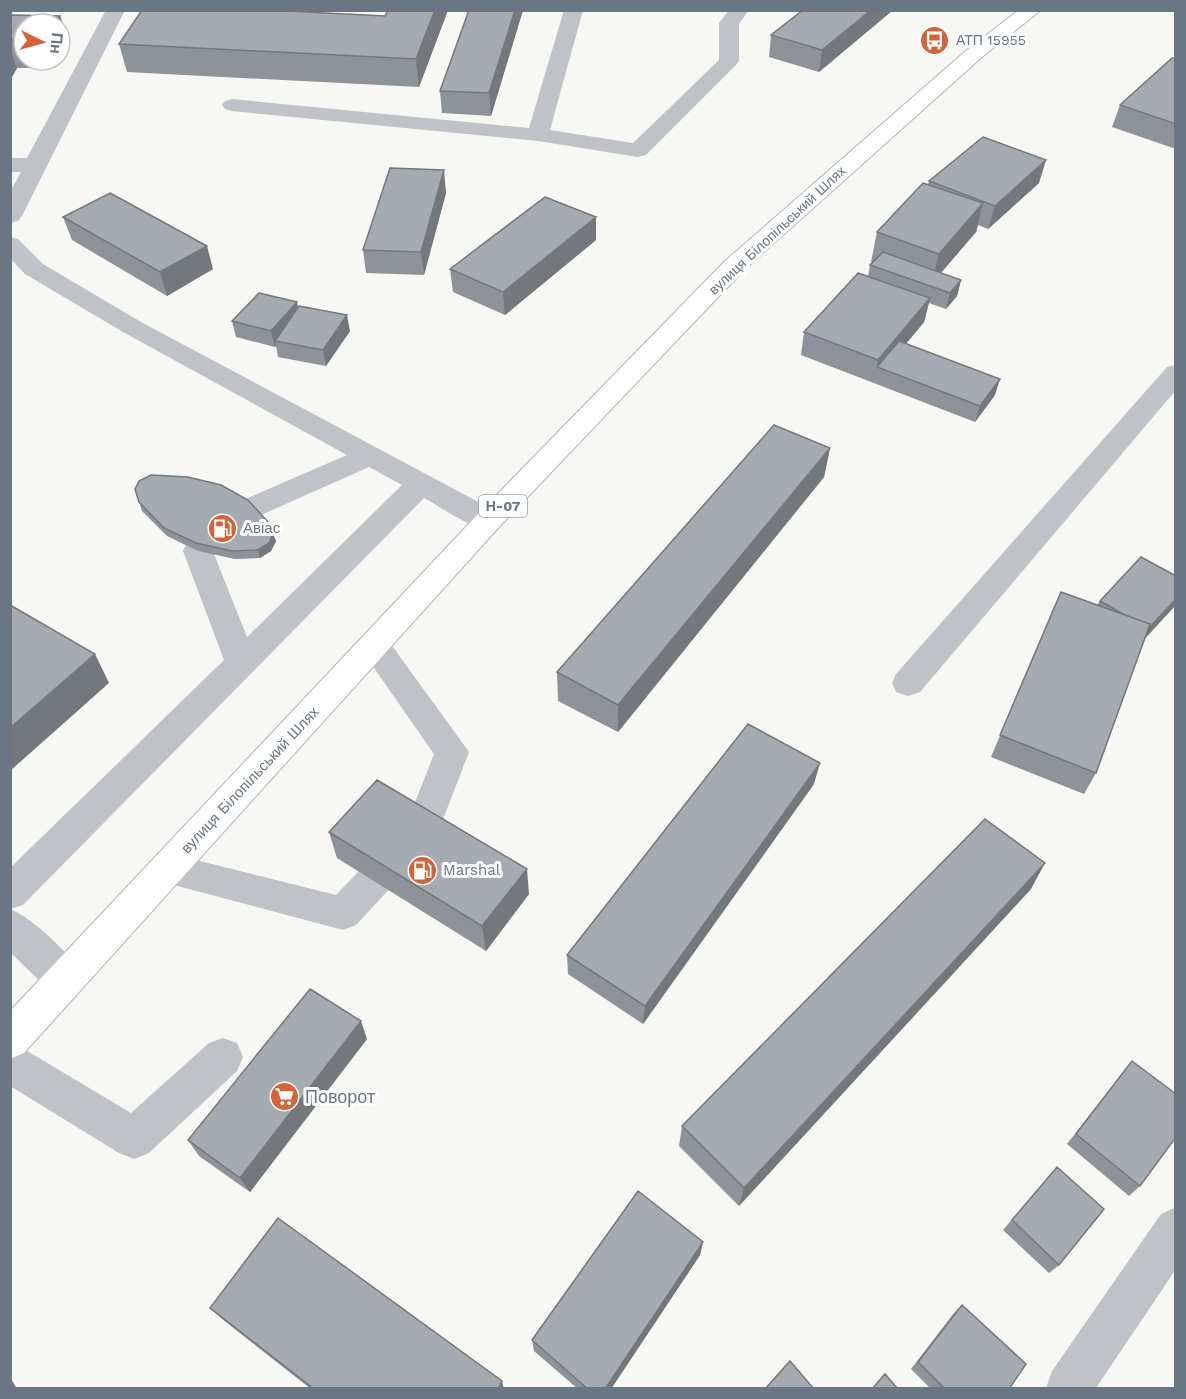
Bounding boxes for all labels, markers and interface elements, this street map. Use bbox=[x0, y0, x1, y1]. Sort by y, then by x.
north arrow bbox=[12, 12, 72, 72]
bus stop icon: АТП 15955 bbox=[919, 24, 951, 56]
text: Пн bbox=[46, 32, 67, 55]
place label: АТП 15955 bbox=[956, 32, 1026, 48]
street label: вулиця Білопільський Шлях bbox=[705, 162, 849, 298]
road number: Н-07 bbox=[479, 495, 527, 517]
fuel station icon: Авіас bbox=[206, 512, 238, 544]
place label: Авіас bbox=[243, 519, 281, 537]
street label: вулиця Білопільський Шлях bbox=[177, 703, 323, 857]
fuel station icon: Marshal bbox=[406, 854, 438, 886]
place label: Marshal bbox=[443, 861, 501, 879]
supermarket icon: Поворот bbox=[268, 1081, 300, 1113]
place label: Поворот bbox=[305, 1086, 375, 1107]

